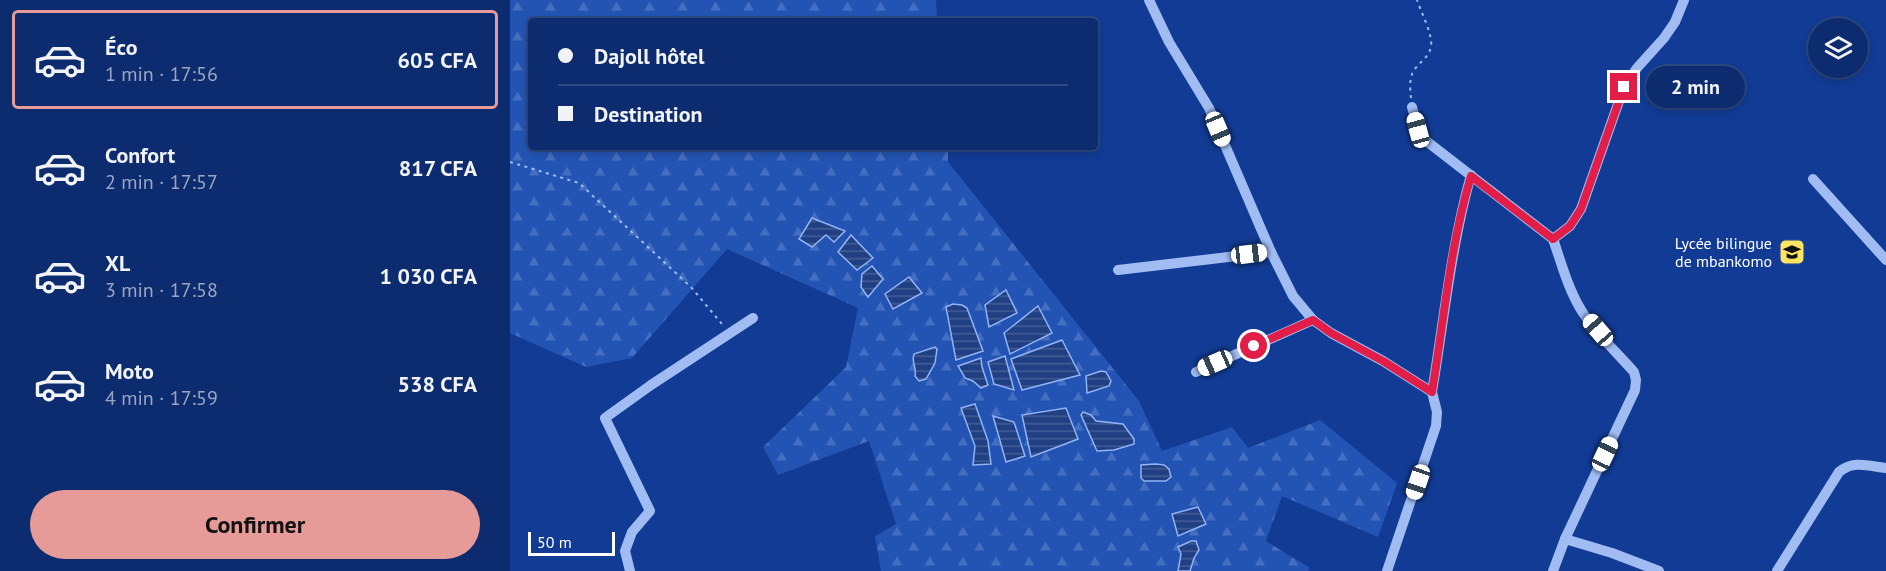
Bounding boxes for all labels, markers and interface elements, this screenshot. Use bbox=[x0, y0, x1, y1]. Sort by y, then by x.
map controls bbox=[1808, 18, 1868, 78]
button: layers bbox=[1808, 18, 1868, 78]
icon: car bbox=[33, 33, 87, 87]
text: Éco bbox=[105, 33, 137, 61]
text: Dajoll hôtel bbox=[594, 42, 704, 70]
text: 605 CFA bbox=[398, 46, 477, 74]
text: 1 min · 17:56 bbox=[105, 61, 218, 87]
callout: 2 min bbox=[1645, 66, 1744, 108]
route end bbox=[1610, 73, 1637, 100]
text: 2 min bbox=[1671, 74, 1720, 100]
text: Destination bbox=[594, 100, 703, 128]
car bbox=[1203, 109, 1233, 149]
car bbox=[1405, 110, 1431, 150]
icon: car bbox=[33, 141, 87, 195]
text: Confort bbox=[105, 141, 175, 169]
text: 817 CFA bbox=[399, 154, 477, 182]
text: 2 min · 17:57 bbox=[105, 169, 218, 195]
place label: Lycée bilingue de mbankomo bbox=[1675, 233, 1772, 271]
school or university icon: Lycée bilingue de mbankomo bbox=[1777, 237, 1807, 267]
car bbox=[1230, 243, 1268, 265]
icon: car bbox=[33, 249, 87, 303]
text: XL bbox=[105, 249, 130, 277]
text: 1 030 CFA bbox=[379, 262, 477, 290]
text: 3 min · 17:58 bbox=[105, 277, 218, 303]
car bbox=[1579, 311, 1617, 349]
route start bbox=[1240, 332, 1267, 359]
car bbox=[1195, 347, 1235, 379]
icon: car bbox=[33, 357, 87, 411]
text: Moto bbox=[105, 357, 154, 385]
text: 538 CFA bbox=[398, 370, 477, 398]
text: 4 min · 17:59 bbox=[105, 385, 218, 411]
car bbox=[1589, 434, 1621, 474]
car bbox=[1404, 462, 1432, 502]
button: Confirmer bbox=[30, 490, 480, 559]
scale bar bbox=[528, 529, 615, 556]
text: 50 m bbox=[537, 532, 572, 552]

